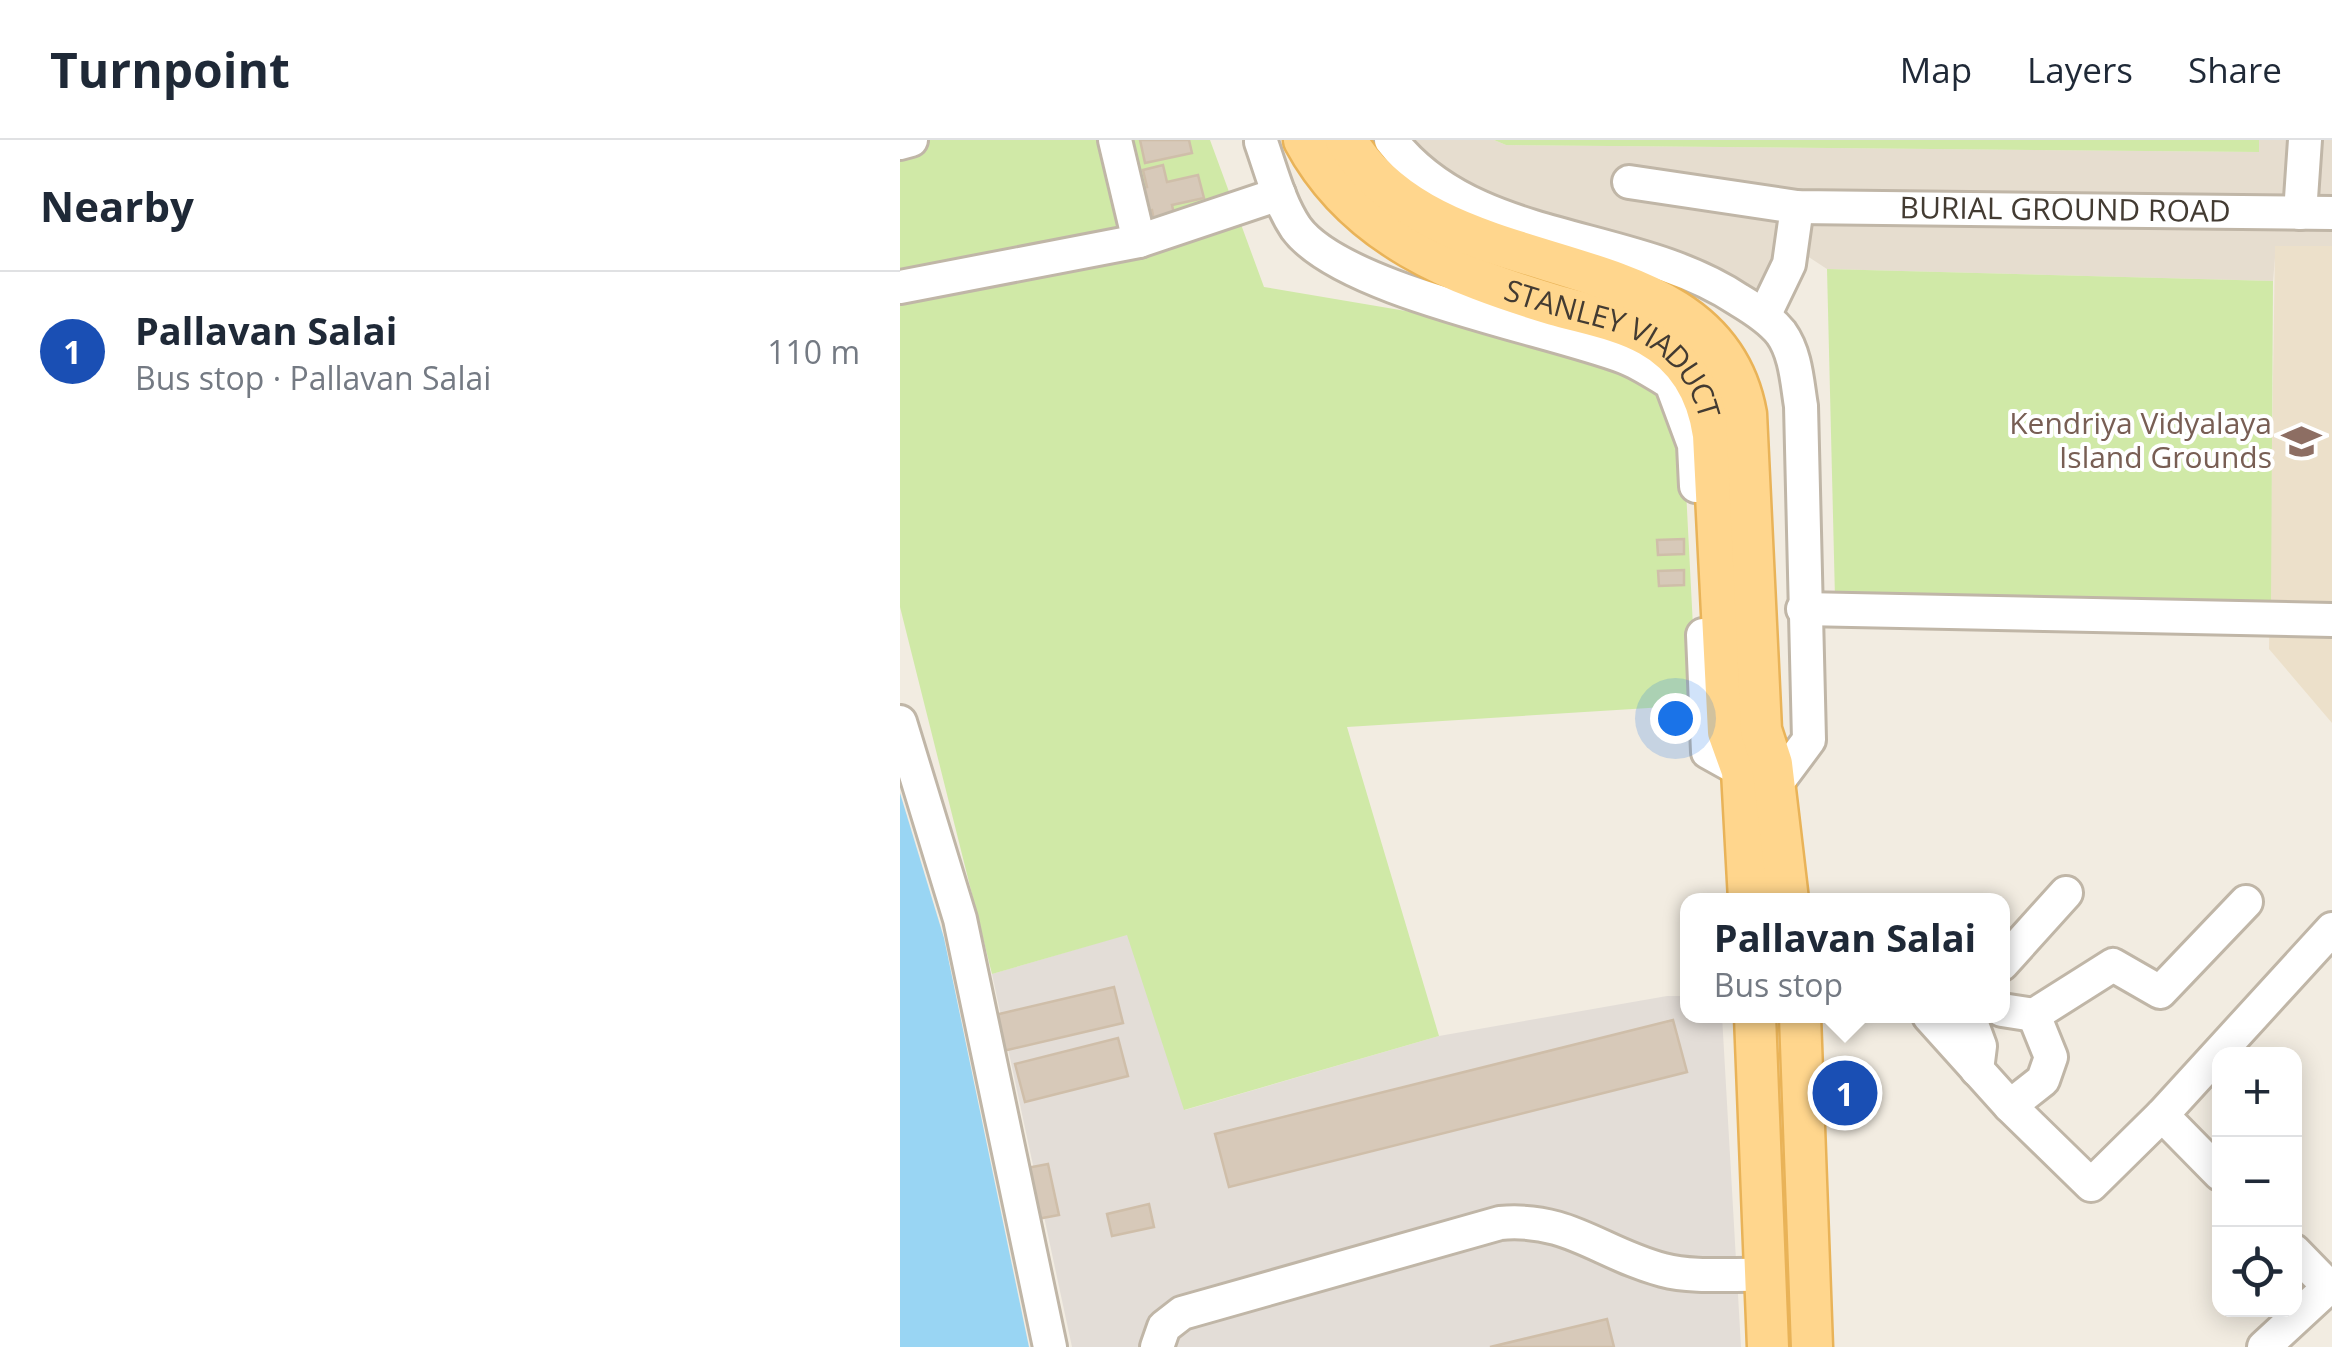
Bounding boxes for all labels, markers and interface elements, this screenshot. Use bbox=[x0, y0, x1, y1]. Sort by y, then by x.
text: Turnpoint bbox=[50, 37, 290, 102]
text: Map bbox=[1900, 46, 1972, 93]
text: Layers bbox=[2027, 46, 2133, 93]
text: Share bbox=[2188, 46, 2282, 93]
text: Nearby bbox=[40, 177, 194, 234]
street label: BURIAL GROUND ROAD bbox=[1899, 186, 2231, 231]
street label: STANLEY VIADUCT bbox=[1499, 269, 1731, 423]
text: Pallavan Salai bbox=[135, 304, 397, 356]
text: 1 bbox=[63, 330, 82, 373]
text: 110 m bbox=[767, 330, 860, 373]
text: Bus stop · Pallavan Salai bbox=[135, 356, 491, 399]
place label: Kendriya Vidyalaya Island Grounds bbox=[2009, 402, 2272, 477]
school or university icon: Kendriya Vidyalaya Island Grounds bbox=[2281, 420, 2323, 462]
your location bbox=[1650, 693, 1701, 744]
popup bbox=[1680, 893, 2010, 1023]
text: Pallavan Salai bbox=[1714, 911, 1976, 963]
text: Bus stop bbox=[1714, 963, 1843, 1006]
map controls bbox=[2212, 1047, 2302, 1317]
button: + bbox=[2212, 1047, 2302, 1137]
pin: 1 bbox=[1812, 1056, 1878, 1130]
button: − bbox=[2212, 1137, 2302, 1227]
button: locate bbox=[2212, 1227, 2302, 1317]

